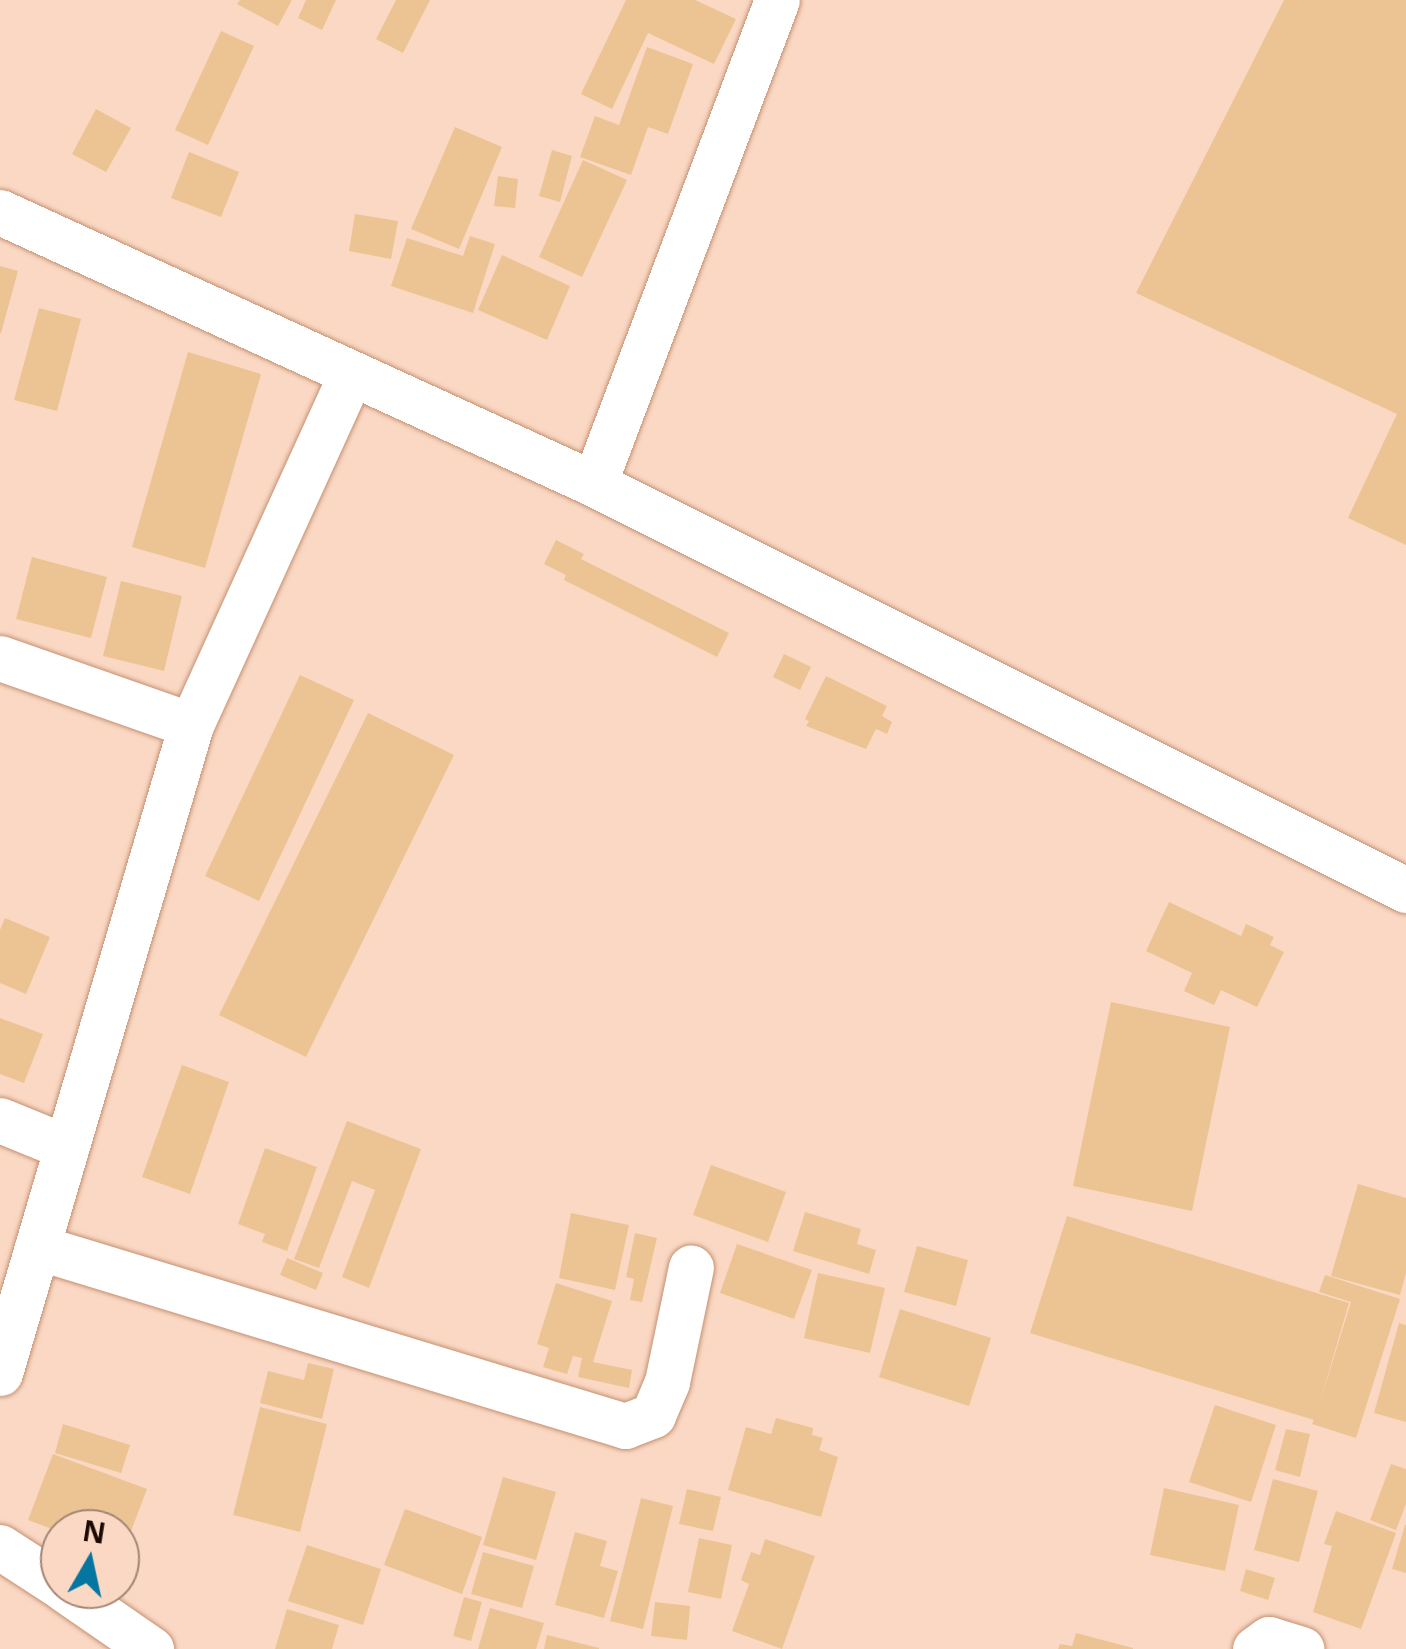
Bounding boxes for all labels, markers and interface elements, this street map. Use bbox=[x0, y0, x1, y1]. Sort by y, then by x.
north arrow bbox=[40, 1509, 140, 1609]
text: N bbox=[80, 1511, 109, 1552]

